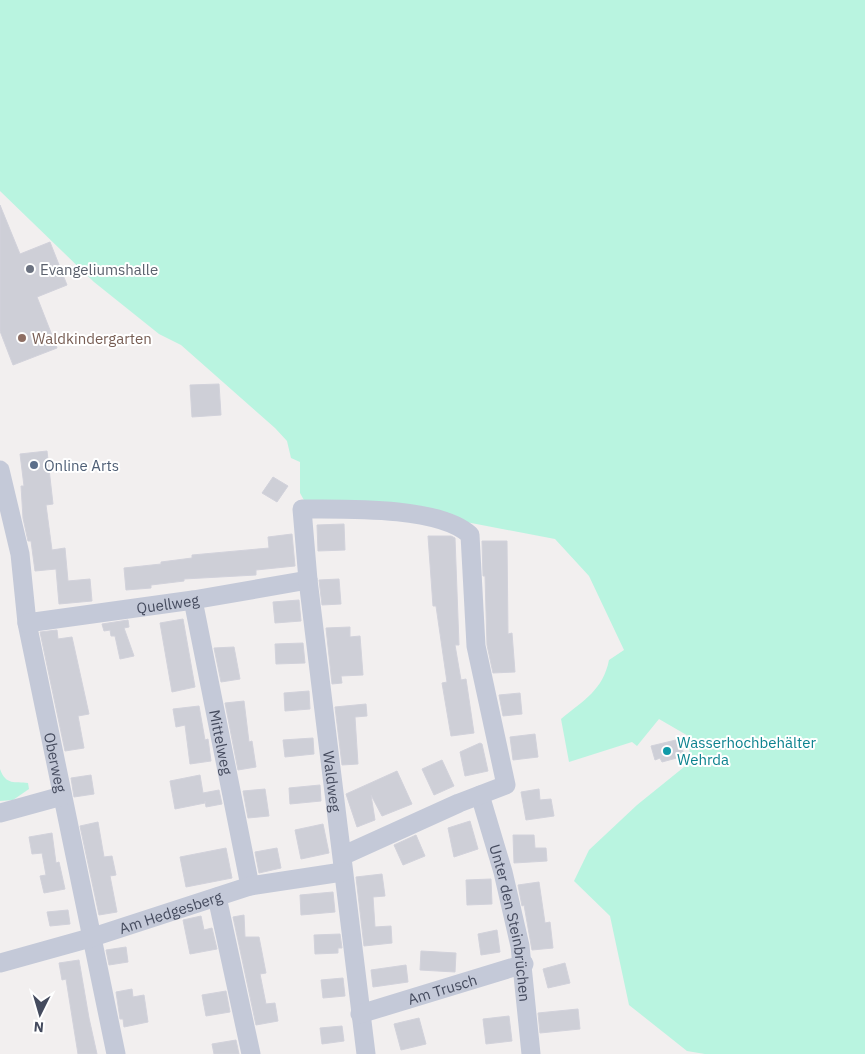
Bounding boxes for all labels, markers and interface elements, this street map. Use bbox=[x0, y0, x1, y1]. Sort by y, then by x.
place label: Evangeliumshalle bbox=[40, 260, 158, 279]
marker: Evangeliumshalle bbox=[24, 263, 36, 275]
place label: Waldkindergarten bbox=[32, 329, 152, 348]
marker: Waldkindergarten bbox=[16, 332, 28, 344]
place label: Online Arts bbox=[44, 456, 119, 475]
marker: Online Arts bbox=[28, 459, 40, 471]
street label: Quellweg bbox=[135, 590, 201, 617]
street label: Mittelweg bbox=[206, 708, 237, 777]
street label: Oberweg bbox=[40, 731, 71, 794]
place label: Wasserhochbehälter Wehrda bbox=[677, 733, 816, 769]
marker: Wasserhochbehälter Wehrda bbox=[661, 745, 673, 757]
street label: Waldweg bbox=[319, 750, 346, 813]
street label: Unter den Steinbrüchen bbox=[486, 842, 535, 1003]
street label: Am Hedgesberg bbox=[116, 886, 224, 937]
street label: Am Trusch bbox=[405, 969, 479, 1008]
north arrow bbox=[15, 989, 65, 1039]
text: N bbox=[33, 1018, 45, 1036]

